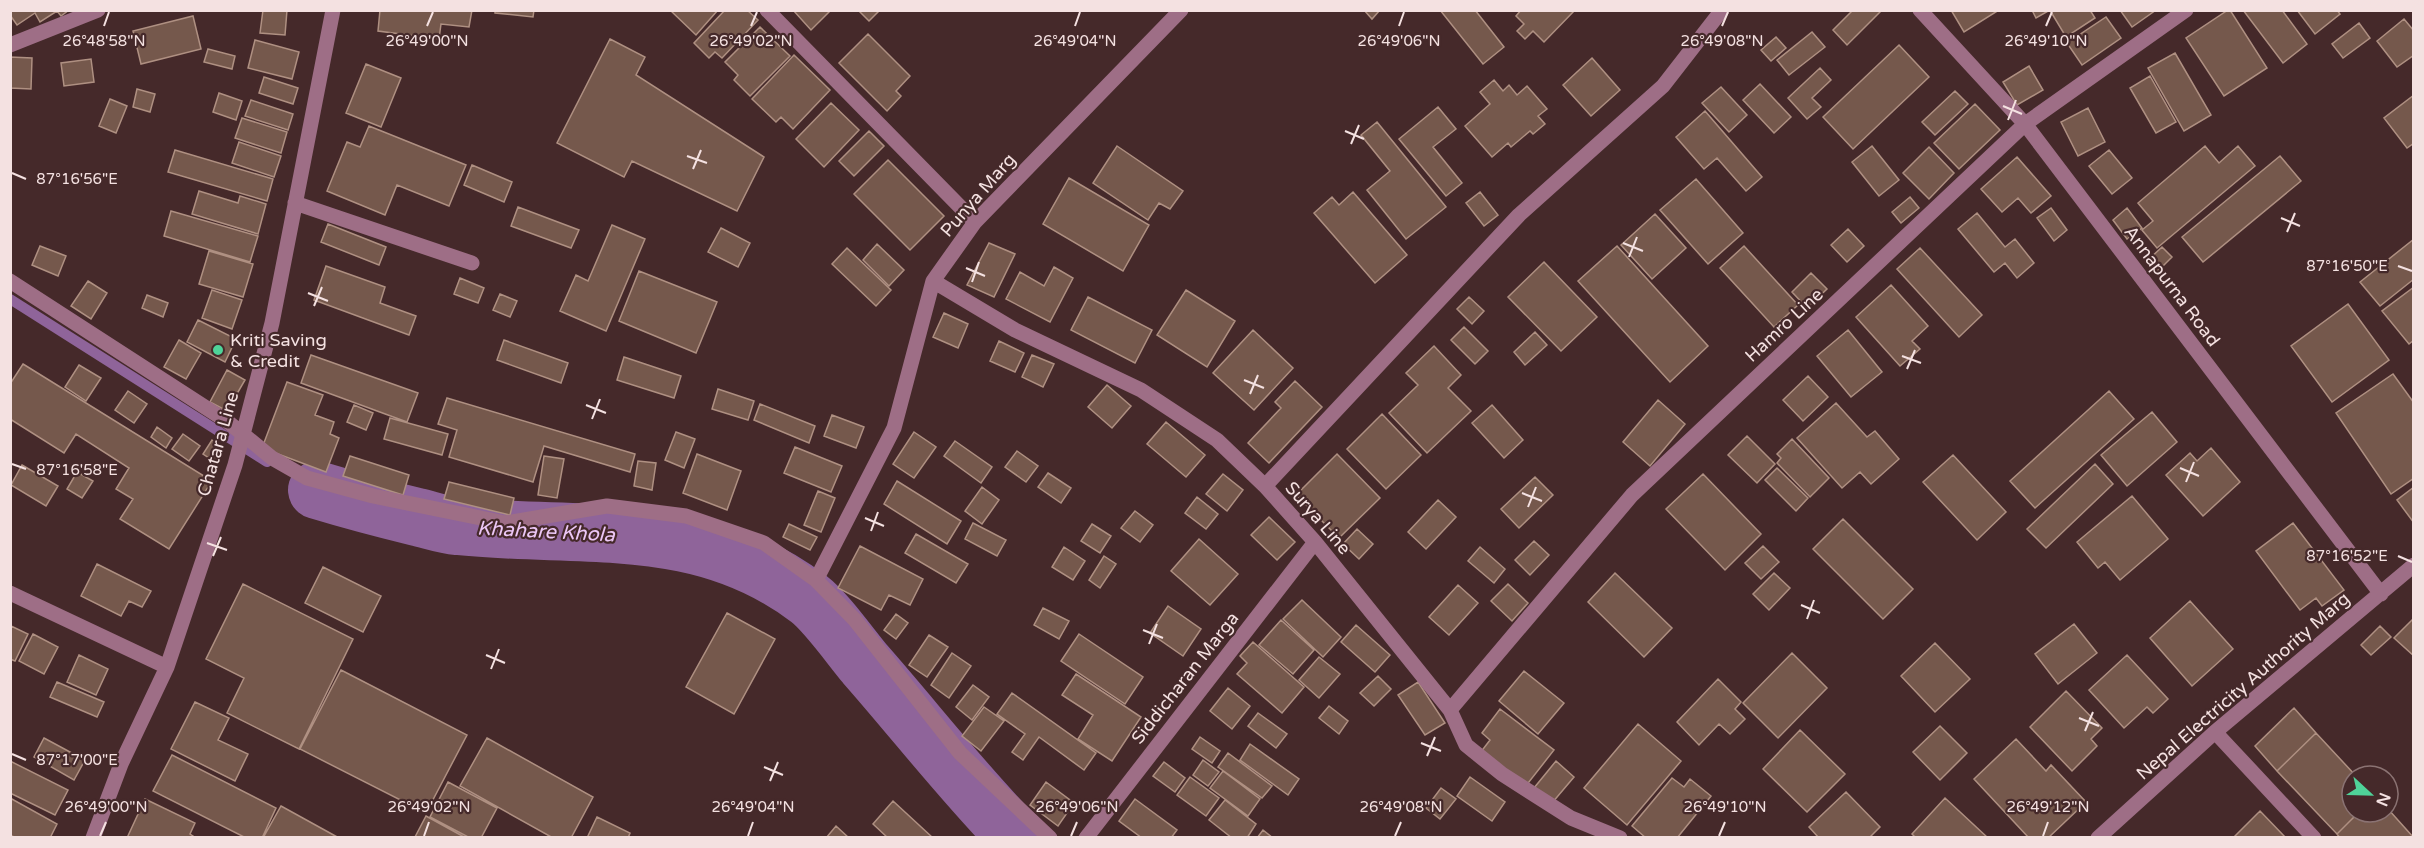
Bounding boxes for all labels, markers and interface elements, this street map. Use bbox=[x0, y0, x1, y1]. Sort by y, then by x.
text: 26°48'58"N bbox=[63, 32, 145, 50]
text: 26°49'00"N bbox=[386, 32, 468, 50]
text: 26°49'02"N bbox=[710, 32, 792, 50]
text: 26°49'04"N bbox=[1034, 32, 1116, 50]
text: 26°49'06"N bbox=[1358, 32, 1440, 50]
text: 26°49'08"N bbox=[1681, 32, 1763, 50]
text: 26°49'10"N bbox=[2005, 32, 2087, 50]
street label: Punya Marg bbox=[936, 149, 1020, 241]
text: 87°16'56"E bbox=[36, 170, 118, 188]
street label: Annapurna Road bbox=[2119, 221, 2225, 351]
text: 87°16'50"E bbox=[2306, 257, 2388, 275]
street label: Hamro Line bbox=[1740, 283, 1828, 367]
place label: Kriti Saving & Credit bbox=[230, 329, 327, 372]
marker: Kriti Saving & Credit bbox=[211, 343, 225, 357]
street label: Chatara Line bbox=[193, 389, 243, 499]
text: 87°16'58"E bbox=[36, 461, 118, 479]
street label: Surya Line bbox=[1280, 477, 1356, 559]
water label: Khahare Khola bbox=[476, 516, 616, 548]
text: 87°16'52"E bbox=[2306, 547, 2388, 565]
street label: Nepal Electricity Authority Marg bbox=[2132, 587, 2354, 785]
street label: Siddicharan Marga bbox=[1127, 608, 1243, 748]
text: 87°17'00"E bbox=[36, 751, 118, 769]
north arrow bbox=[2340, 764, 2400, 824]
text: N bbox=[2371, 790, 2395, 809]
text: 26°49'00"N bbox=[65, 798, 147, 816]
text: 26°49'02"N bbox=[388, 798, 470, 816]
text: 26°49'04"N bbox=[712, 798, 794, 816]
text: 26°49'06"N bbox=[1036, 798, 1118, 816]
text: 26°49'08"N bbox=[1360, 798, 1442, 816]
text: 26°49'10"N bbox=[1684, 798, 1766, 816]
text: 26°49'12"N bbox=[2007, 798, 2089, 816]

